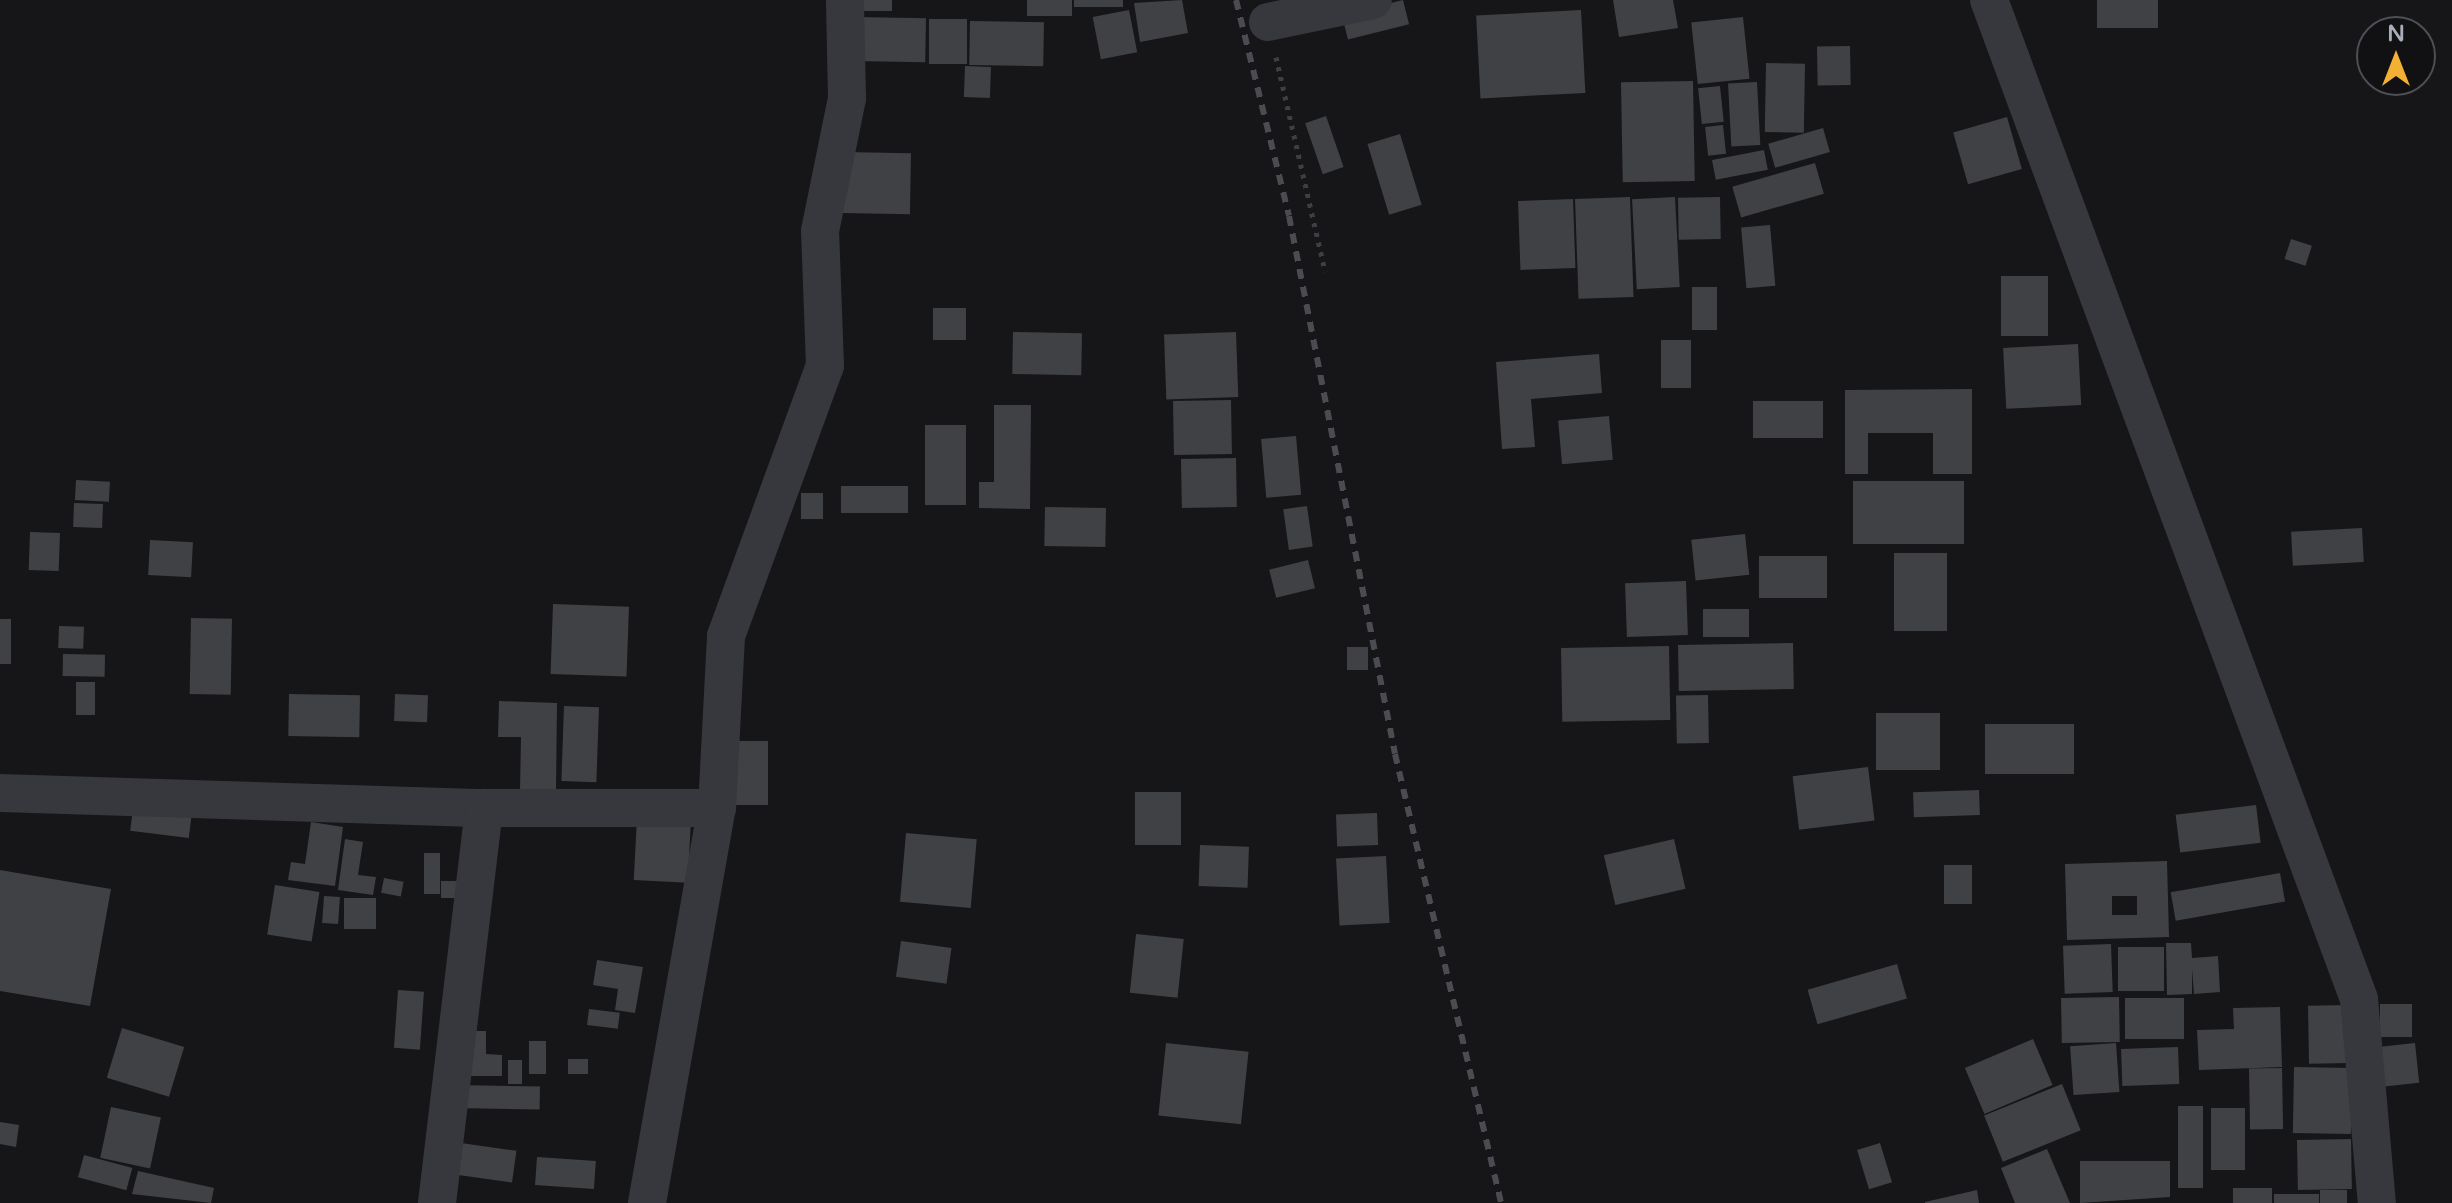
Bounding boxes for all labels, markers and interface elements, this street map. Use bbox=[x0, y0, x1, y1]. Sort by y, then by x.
north arrow bbox=[2356, 16, 2436, 96]
text: N bbox=[2387, 21, 2405, 47]

